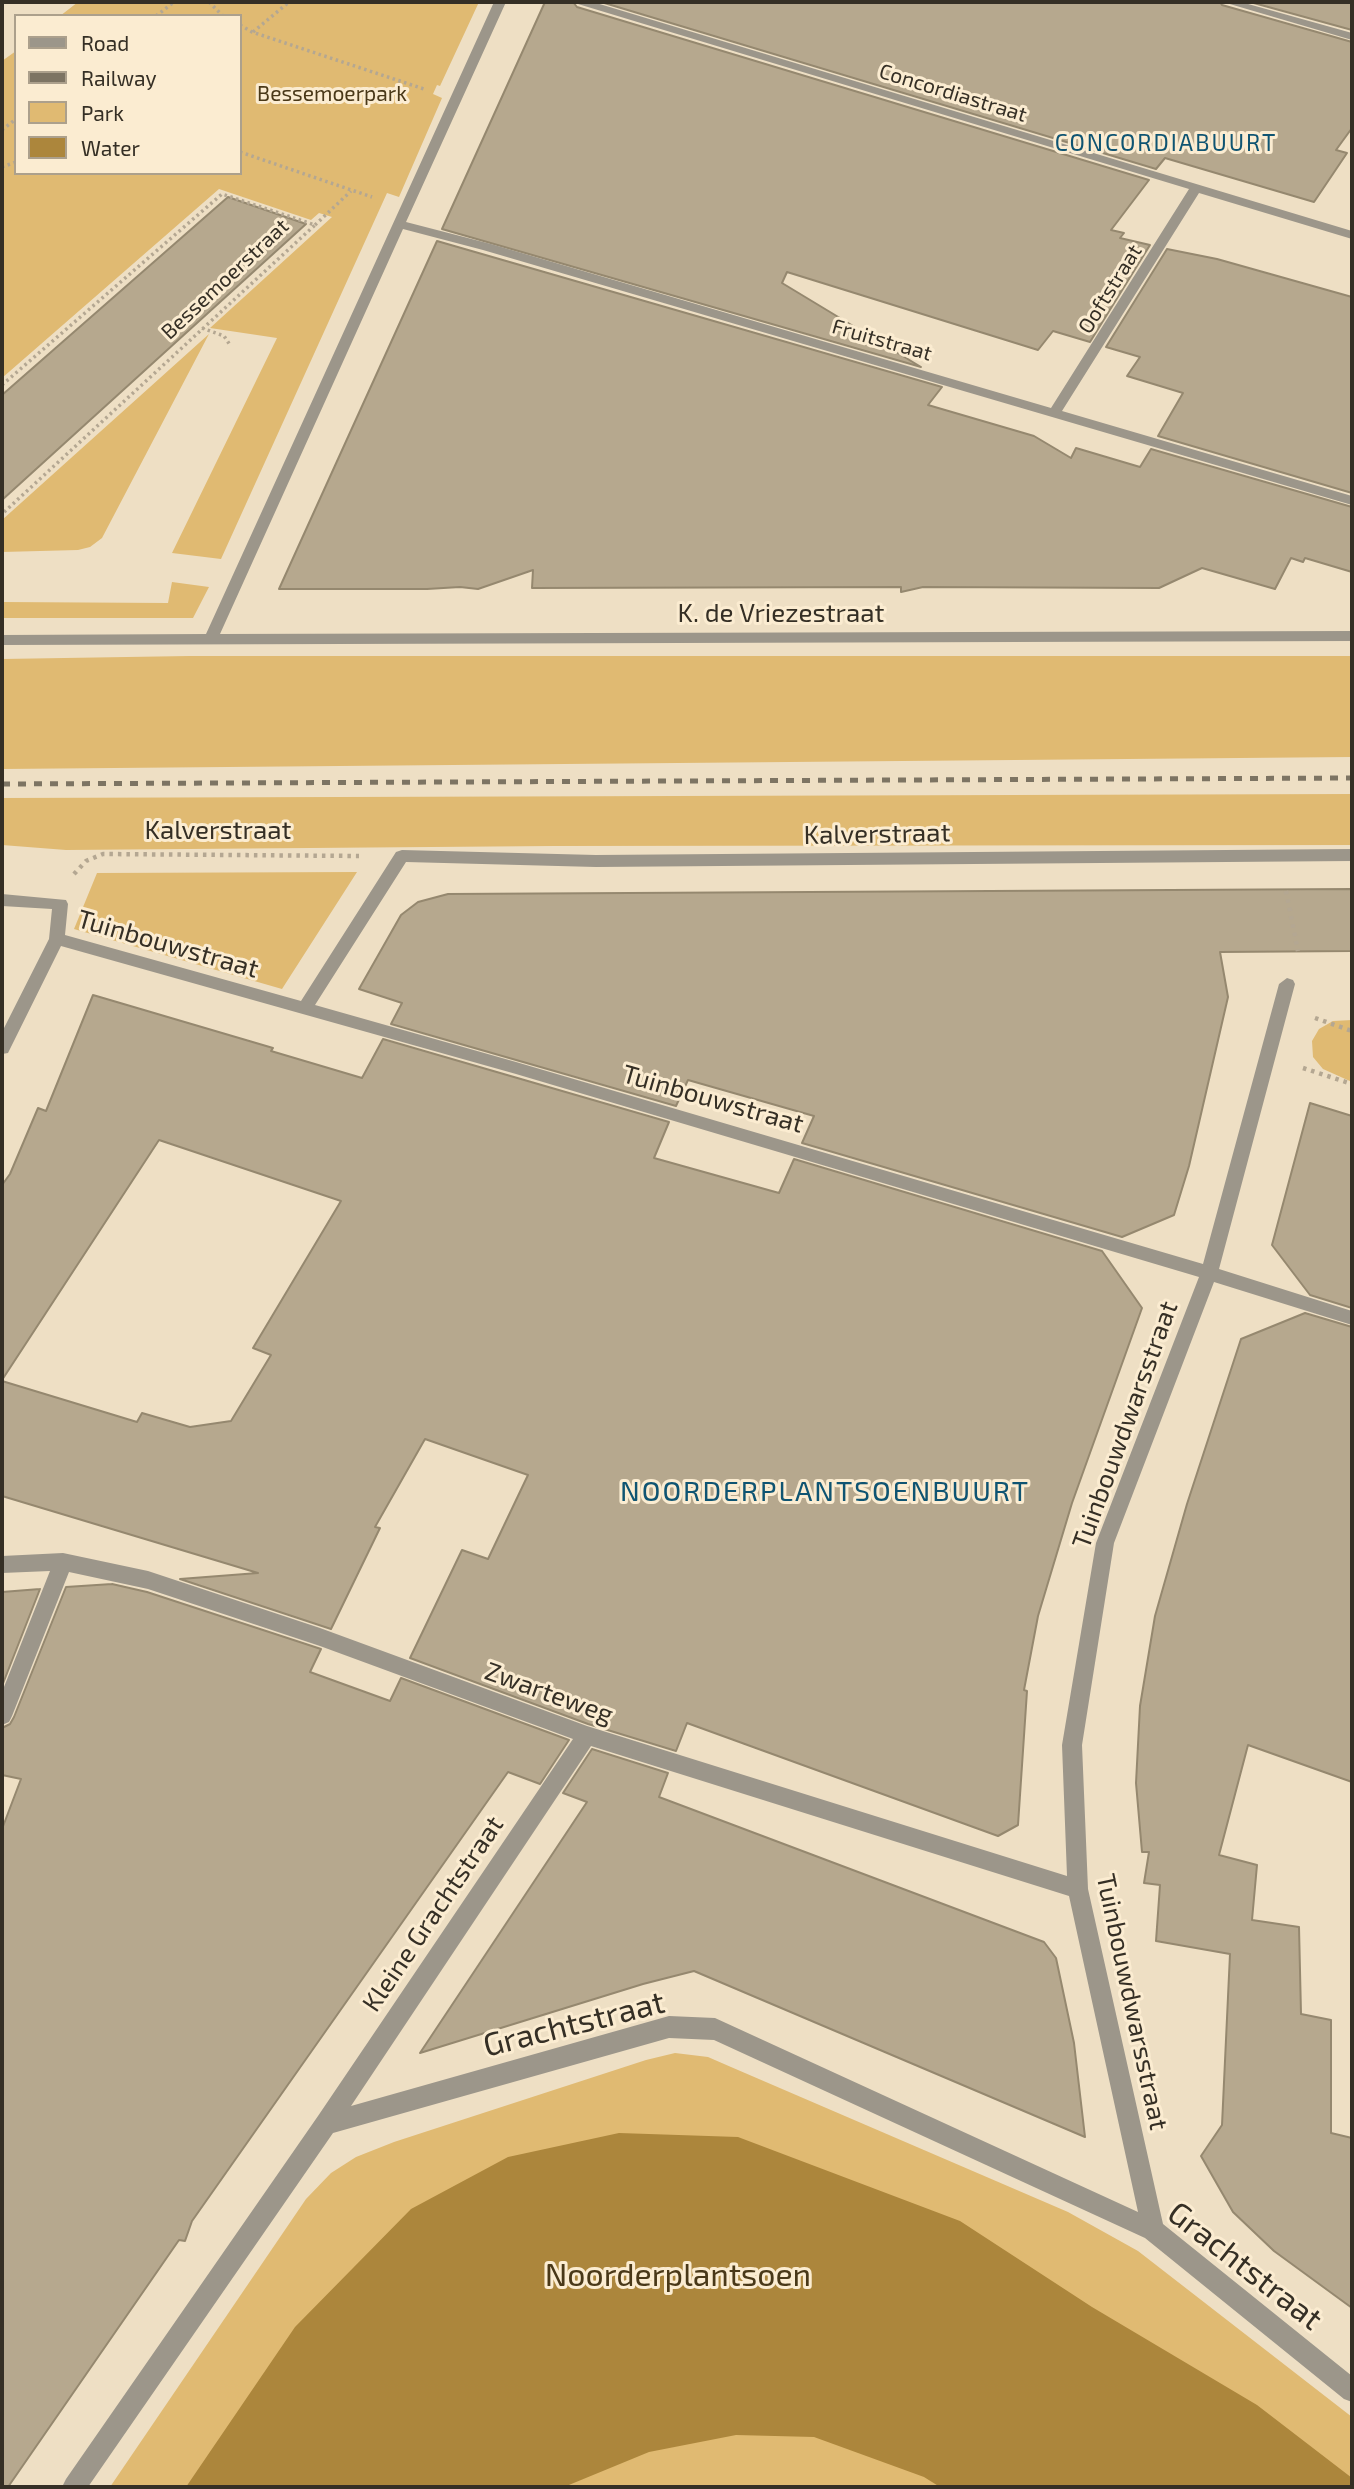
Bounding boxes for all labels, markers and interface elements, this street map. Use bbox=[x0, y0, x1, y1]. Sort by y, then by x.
legend bbox=[14, 14, 242, 175]
text: Road bbox=[81, 30, 129, 55]
street label: Concordiastraat bbox=[876, 59, 1030, 127]
text: Railway bbox=[81, 65, 157, 90]
park label: Bessemoerpark bbox=[257, 81, 407, 107]
text: Park bbox=[81, 100, 124, 125]
district label: CONCORDIABUURT bbox=[1056, 129, 1276, 157]
text: Water bbox=[81, 135, 140, 160]
street label: Bessemoerstraat bbox=[156, 213, 294, 345]
street label: Ooftstraat bbox=[1073, 240, 1147, 338]
street label: Fruitstraat bbox=[829, 314, 935, 366]
street label: K. de Vriezestraat bbox=[678, 597, 884, 629]
street label: Kalverstraat bbox=[145, 814, 291, 846]
street label: Kalverstraat bbox=[803, 817, 951, 851]
street label: Tuinbouwstraat bbox=[74, 903, 262, 985]
street label: Tuinbouwstraat bbox=[619, 1058, 807, 1140]
street label: Tuinbouwdwarsstraat bbox=[1066, 1297, 1184, 1553]
district label: NOORDERPLANTSOENBUURT bbox=[623, 1475, 1027, 1509]
street label: Zwarteweg bbox=[481, 1655, 617, 1731]
street label: Kleine Grachtstraat bbox=[356, 1810, 510, 2018]
street label: Tuinbouwdwarsstraat bbox=[1090, 1871, 1174, 2133]
street label: Grachtstraat bbox=[479, 1983, 669, 2065]
street label: Grachtstraat bbox=[1160, 2194, 1330, 2338]
park label: Noorderplantsoen bbox=[545, 2256, 811, 2294]

